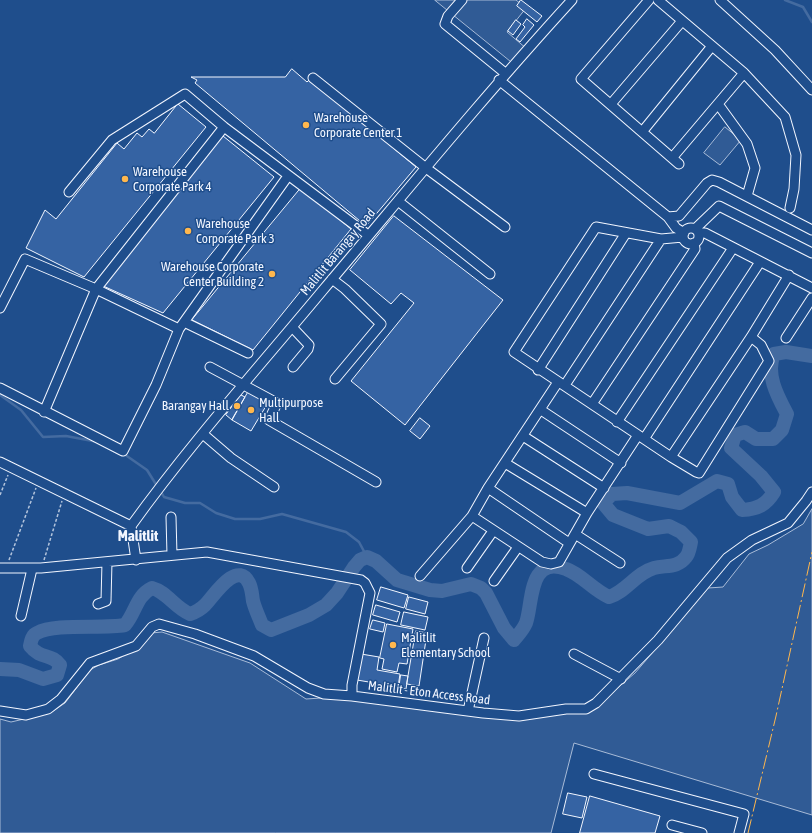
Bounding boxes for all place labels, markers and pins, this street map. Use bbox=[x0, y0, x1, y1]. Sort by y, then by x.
place label: Warehouse Corporate Center 1 bbox=[314, 110, 402, 141]
marker: Warehouse Corporate Center 1 bbox=[301, 120, 311, 130]
place label: Warehouse Corporate Park 4 bbox=[133, 164, 212, 195]
marker: Warehouse Corporate Park 4 bbox=[120, 174, 130, 184]
place label: Warehouse Corporate Park 3 bbox=[196, 216, 275, 247]
marker: Warehouse Corporate Park 3 bbox=[183, 226, 193, 236]
place label: Warehouse Corporate Center Building 2 bbox=[161, 259, 264, 290]
marker: Warehouse Corporate Center Building 2 bbox=[267, 269, 277, 279]
place label: Multipurpose Hall bbox=[259, 395, 323, 426]
place label: Barangay Hall bbox=[162, 398, 229, 414]
marker: Barangay Hall bbox=[232, 401, 242, 411]
marker: Multipurpose Hall bbox=[246, 405, 256, 415]
place label: Malitlit Elementary School bbox=[401, 630, 490, 661]
marker: Malitlit Elementary School bbox=[388, 640, 398, 650]

